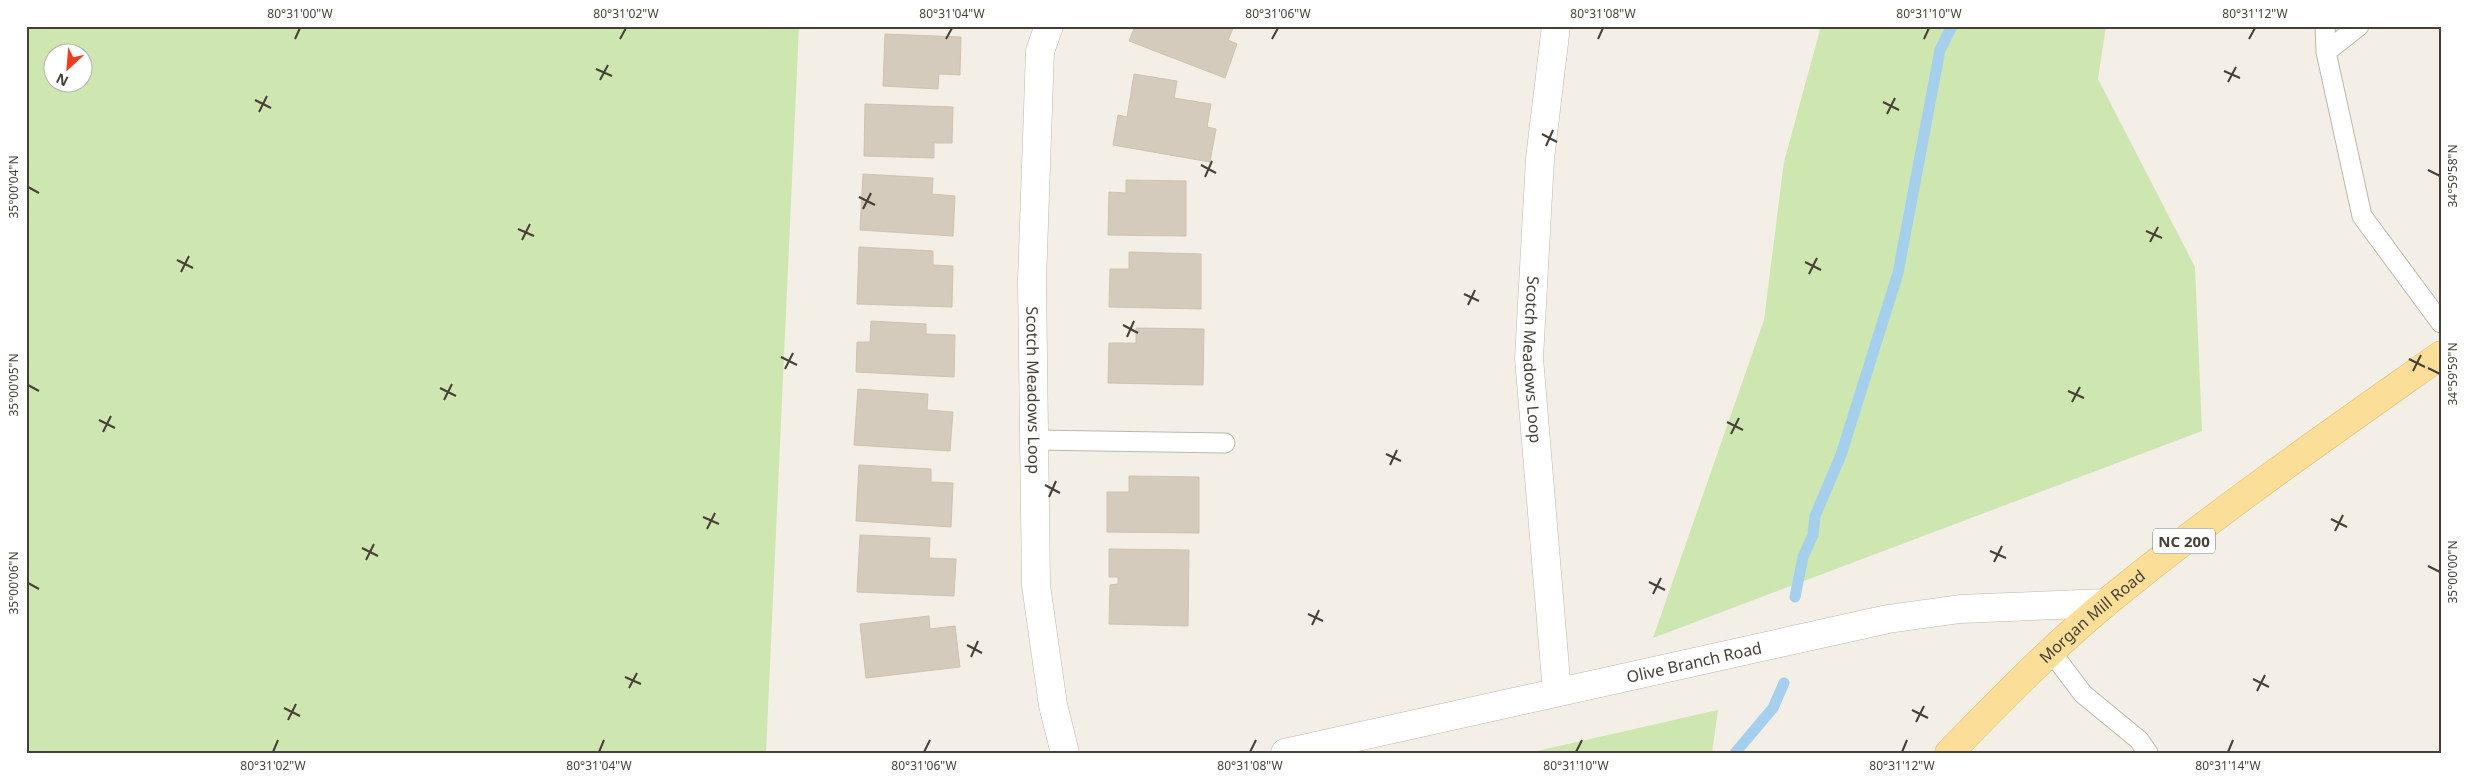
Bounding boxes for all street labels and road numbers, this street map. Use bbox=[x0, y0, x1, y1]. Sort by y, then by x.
street label: Scotch Meadows Loop bbox=[1518, 276, 1547, 444]
street label: Scotch Meadows Loop bbox=[1021, 306, 1046, 474]
road number: NC 200 bbox=[2153, 528, 2215, 554]
street label: Morgan Mill Road bbox=[2034, 565, 2150, 668]
street label: Olive Branch Road bbox=[1624, 636, 1764, 688]

